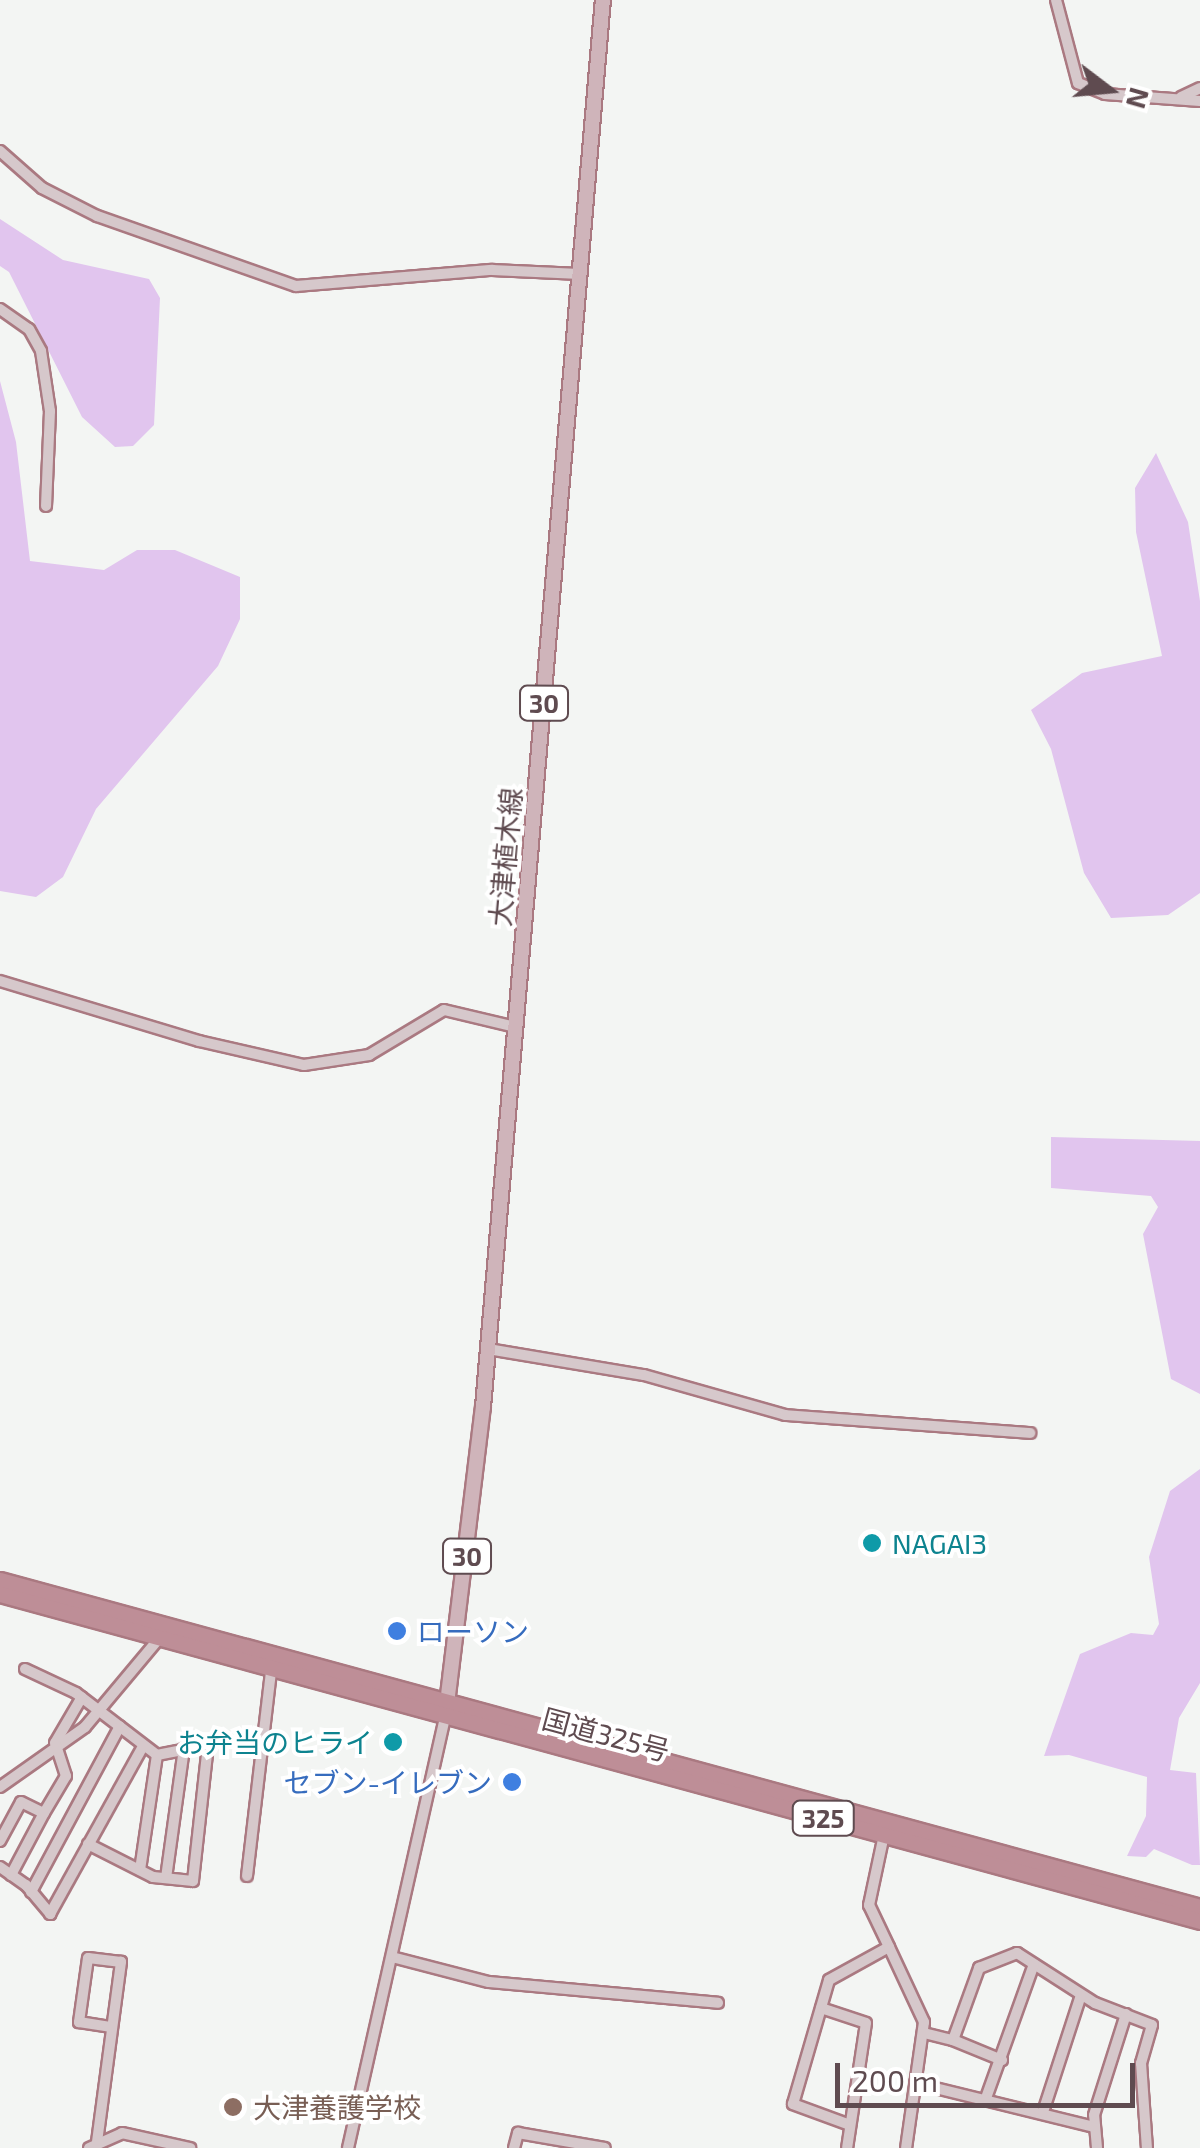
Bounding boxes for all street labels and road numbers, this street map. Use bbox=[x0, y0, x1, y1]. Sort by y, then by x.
road number: 30 bbox=[519, 683, 569, 723]
street label: 大津植木線 bbox=[482, 786, 528, 928]
road number: 30 bbox=[442, 1536, 492, 1576]
street label: 国道325号 bbox=[539, 1701, 673, 1767]
road number: 325 bbox=[790, 1798, 856, 1838]

